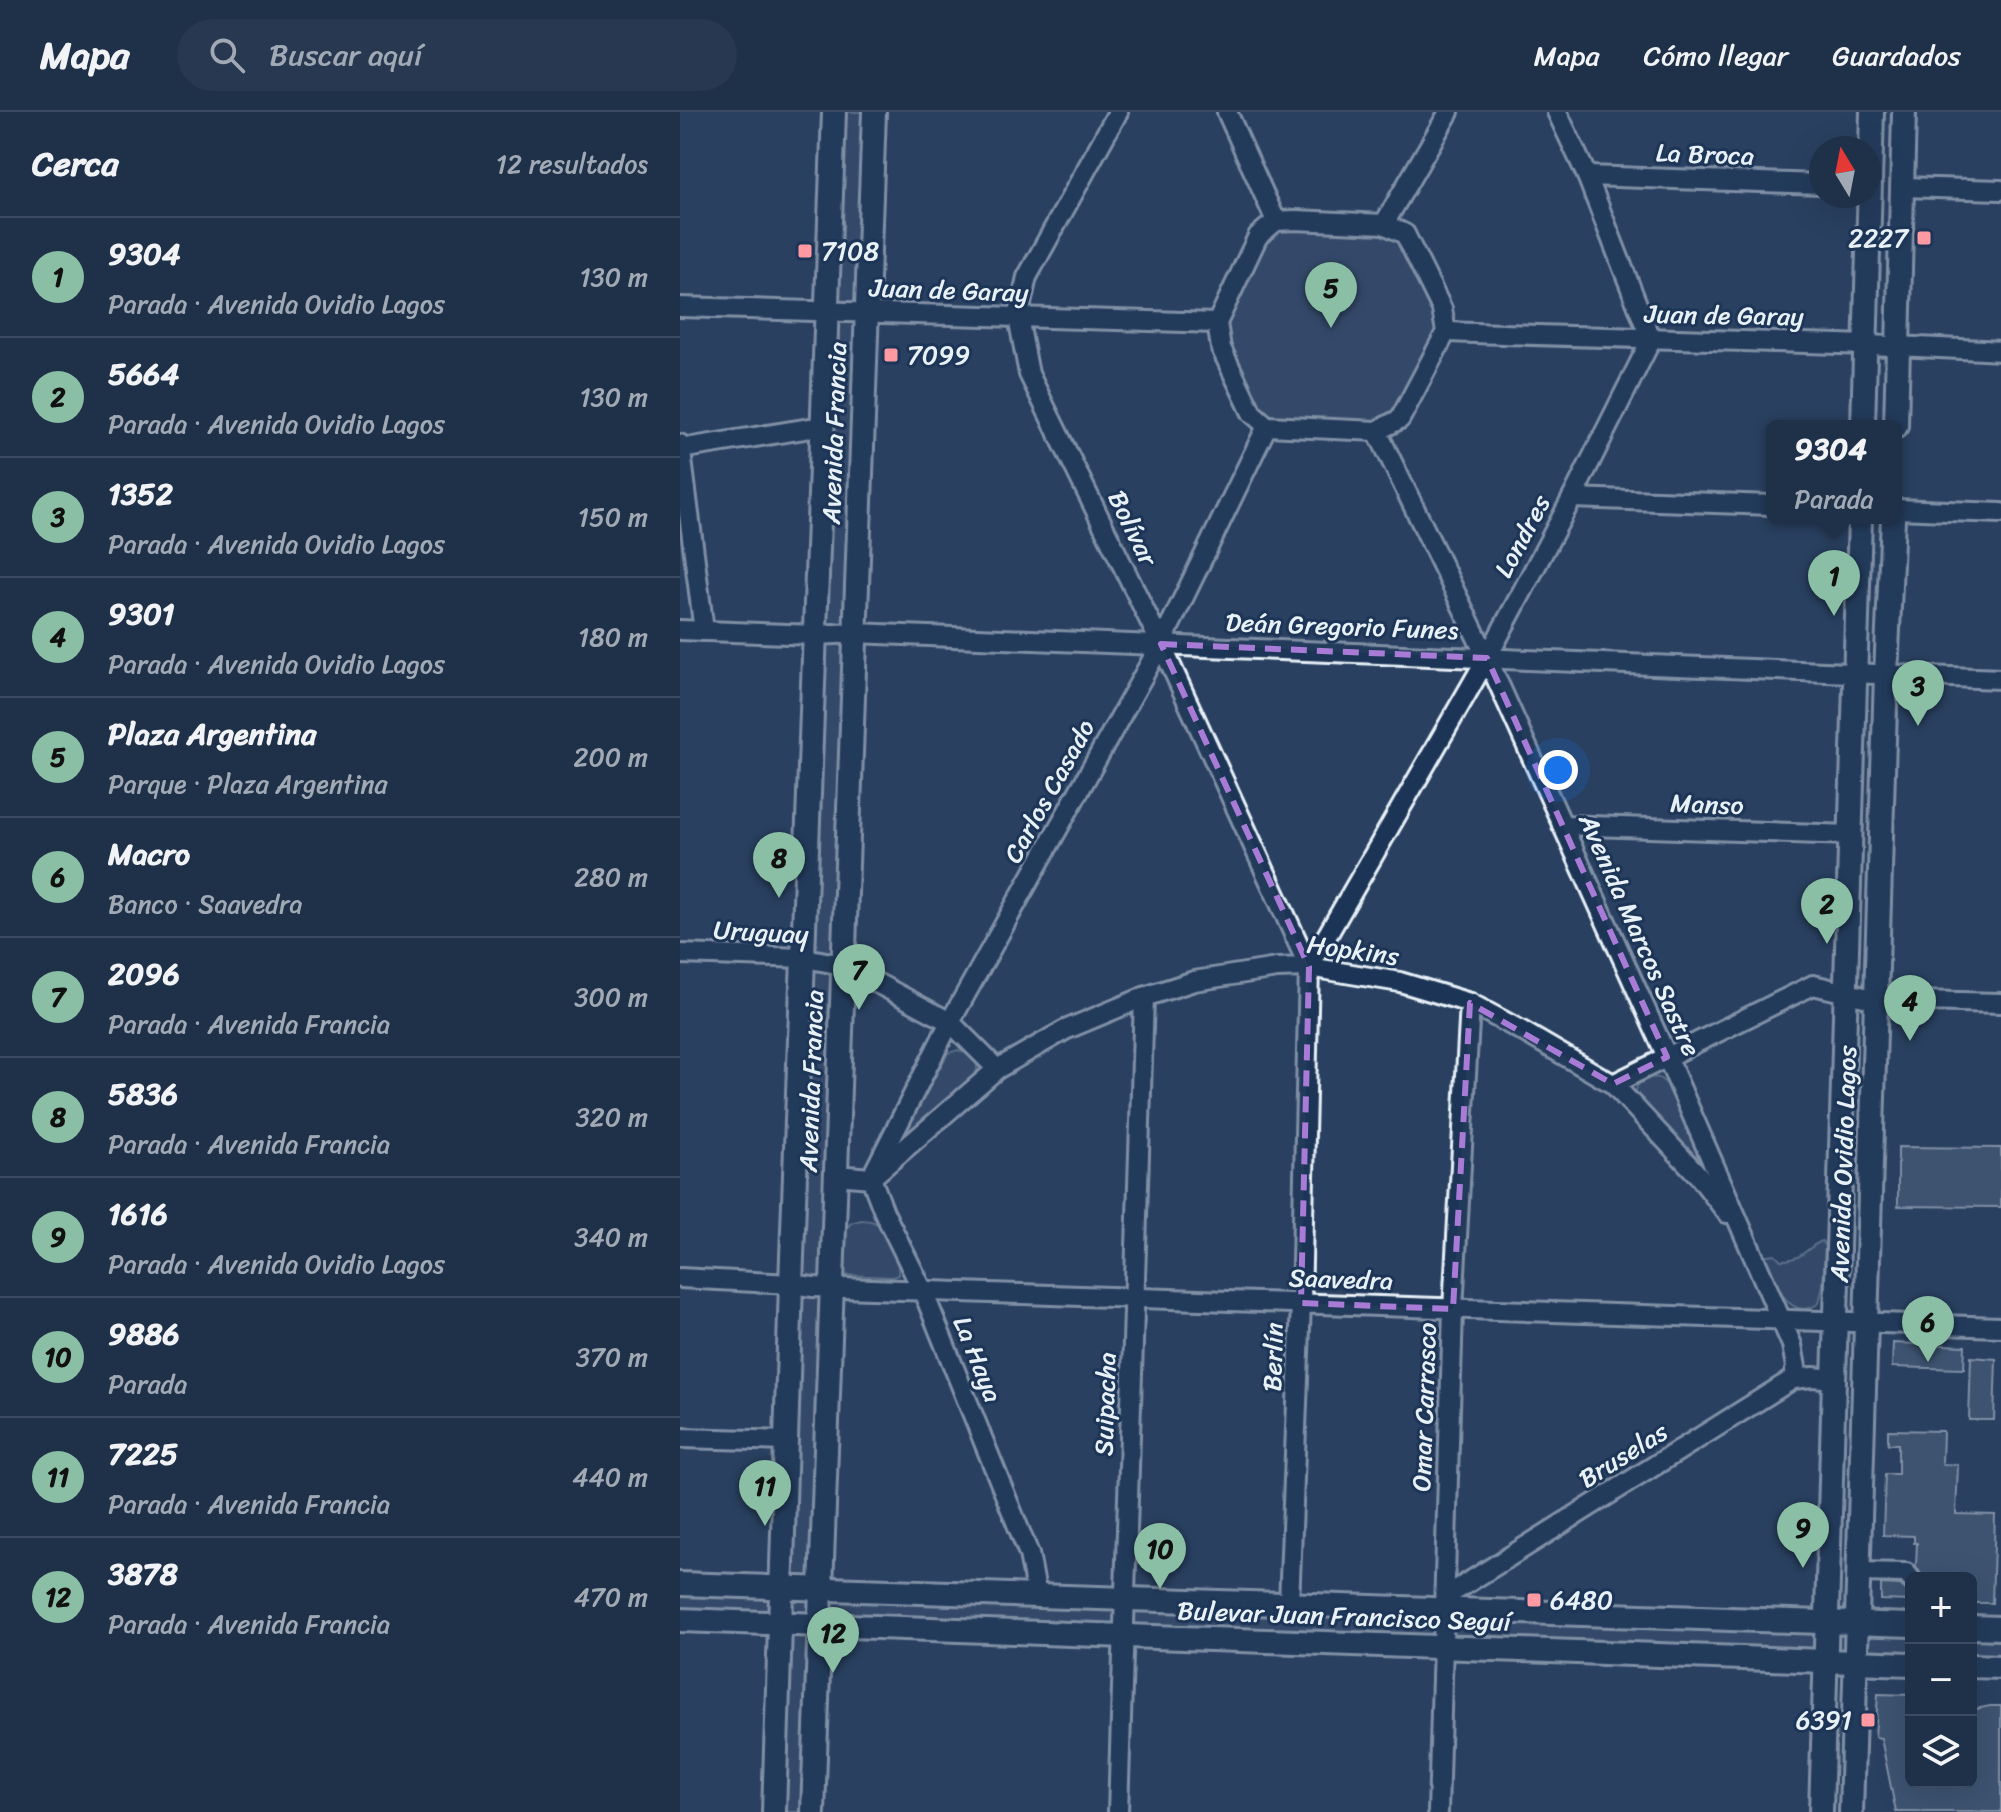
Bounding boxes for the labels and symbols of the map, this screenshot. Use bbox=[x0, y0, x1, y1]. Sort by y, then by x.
street label: La Broca bbox=[1655, 129, 1755, 179]
north arrow bbox=[1809, 136, 1881, 208]
place label: 2227 bbox=[1848, 215, 1910, 261]
place label: 7108 bbox=[821, 228, 879, 274]
marker: 2227 bbox=[1915, 229, 1933, 247]
marker: 7108 bbox=[796, 242, 814, 260]
pin: 5 bbox=[1305, 262, 1357, 328]
street label: Juan de Garay bbox=[868, 264, 1030, 316]
street label: Juan de Garay bbox=[1643, 291, 1805, 339]
place label: 7099 bbox=[907, 332, 970, 378]
street label: Avenida Francia bbox=[808, 341, 860, 526]
marker: 7099 bbox=[882, 346, 900, 364]
street label: Bolívar bbox=[1095, 482, 1172, 575]
street label: Londres bbox=[1481, 485, 1564, 586]
pin: 1 bbox=[1808, 550, 1860, 616]
street label: Deán Gregorio Funes bbox=[1225, 599, 1460, 653]
pin: 3 bbox=[1892, 660, 1944, 726]
street label: Carlos Casado bbox=[990, 710, 1108, 872]
your location bbox=[1538, 750, 1578, 790]
street label: Manso bbox=[1669, 780, 1745, 828]
street label: Avenida Marcos Sastre bbox=[1565, 805, 1714, 1064]
pin: 8 bbox=[753, 832, 805, 898]
pin: 2 bbox=[1801, 878, 1853, 944]
street label: Uruguay bbox=[712, 907, 810, 957]
street label: Hopkins bbox=[1304, 921, 1403, 979]
pin: 7 bbox=[833, 944, 885, 1010]
pin: 4 bbox=[1884, 975, 1936, 1041]
street label: Avenida Francia bbox=[785, 989, 837, 1174]
street label: Avenida Ovidio Lagos bbox=[1816, 1044, 1870, 1284]
street label: Saavedra bbox=[1288, 1254, 1394, 1304]
pin: 6 bbox=[1902, 1296, 1954, 1362]
street label: La Haya bbox=[940, 1309, 1016, 1409]
street label: Berlín bbox=[1249, 1322, 1297, 1392]
street label: Omar Carrasco bbox=[1398, 1322, 1450, 1492]
street label: Suipacha bbox=[1080, 1351, 1130, 1457]
street label: Bruselas bbox=[1569, 1409, 1678, 1501]
pin: 11 bbox=[739, 1460, 791, 1526]
pin: 9 bbox=[1777, 1502, 1829, 1568]
pin: 10 bbox=[1134, 1523, 1186, 1589]
place label: 6480 bbox=[1550, 1577, 1613, 1623]
street label: Bulevar Juan Francisco Seguí bbox=[1176, 1587, 1514, 1645]
marker: 6480 bbox=[1525, 1591, 1543, 1609]
pin: 12 bbox=[807, 1607, 859, 1673]
place label: 6391 bbox=[1796, 1697, 1852, 1743]
marker: 6391 bbox=[1859, 1711, 1877, 1729]

